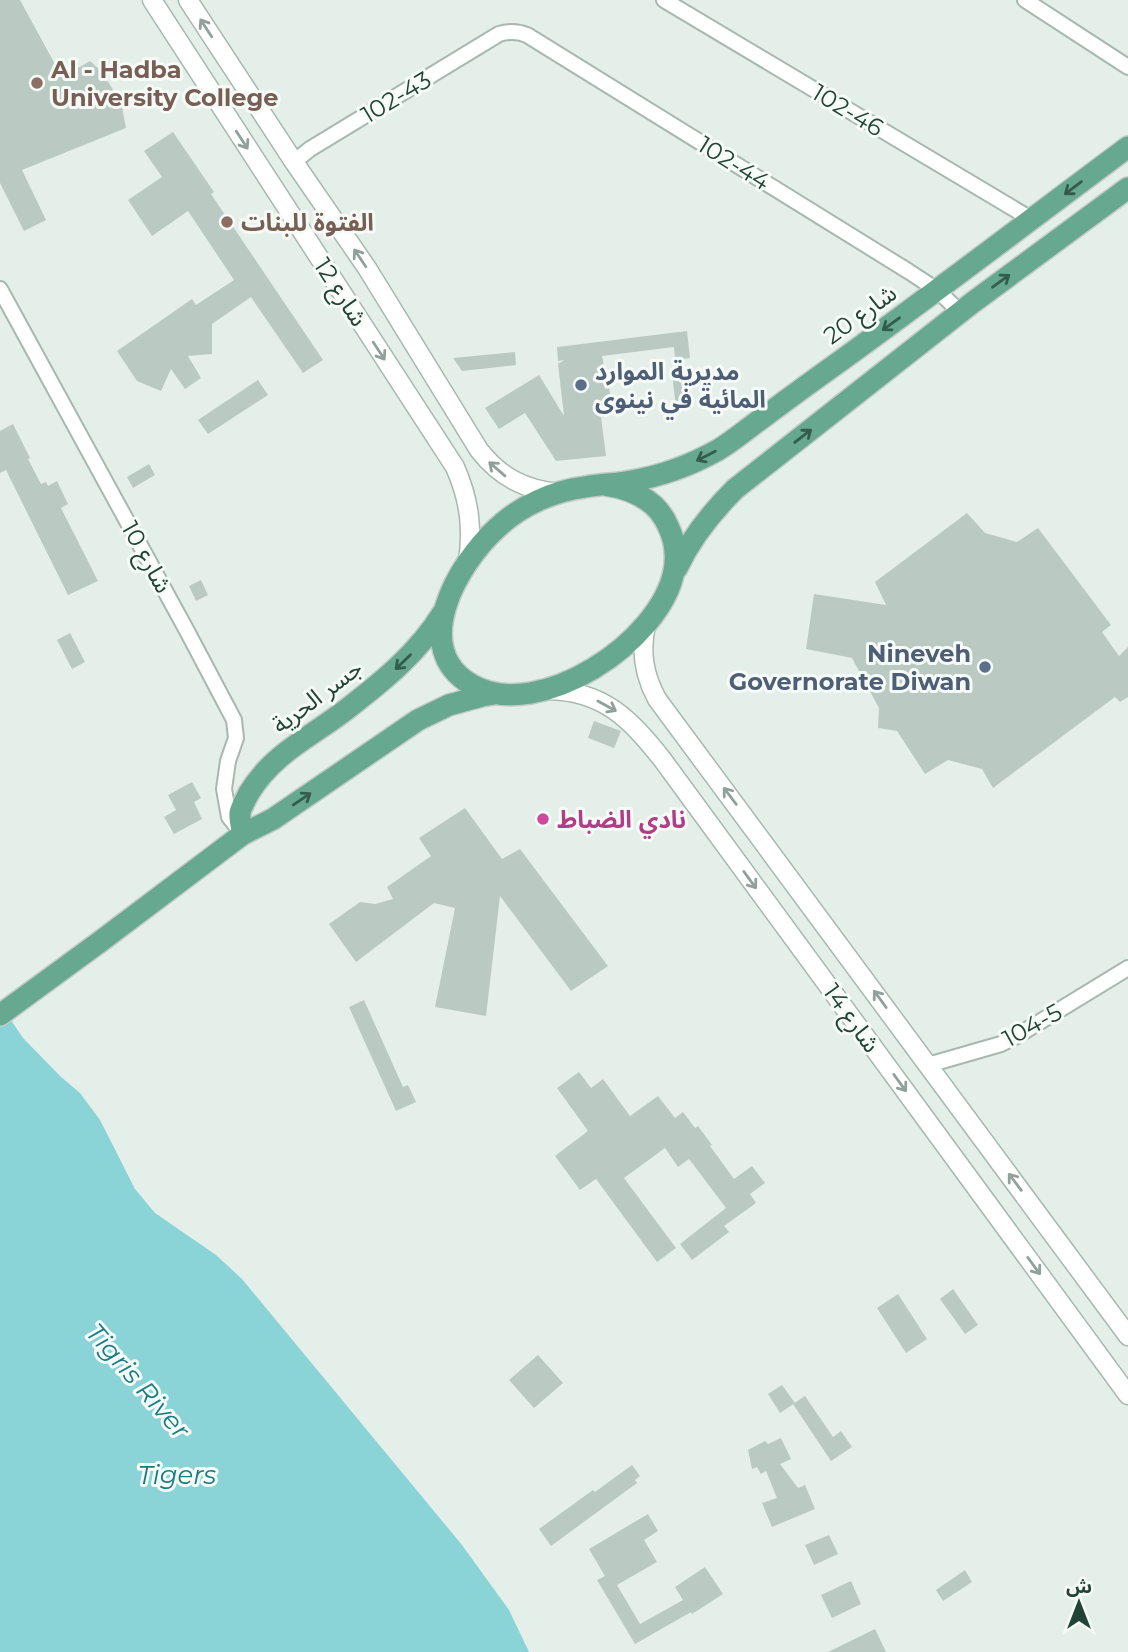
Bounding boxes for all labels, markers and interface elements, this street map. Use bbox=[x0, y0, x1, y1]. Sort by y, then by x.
one-way arrow bbox=[199, 19, 213, 38]
place label: Al - Hadba University College bbox=[50, 55, 278, 112]
street label: 102-43 bbox=[356, 65, 436, 129]
marker: Al - Hadba University College bbox=[29, 75, 45, 91]
street label: 102-46 bbox=[807, 78, 889, 142]
one-way arrow bbox=[235, 130, 249, 149]
street label: 102-44 bbox=[693, 130, 775, 196]
one-way arrow bbox=[1064, 181, 1083, 196]
place label: الفتوة للبنات bbox=[241, 208, 374, 237]
marker: الفتوة للبنات bbox=[219, 214, 235, 230]
one-way arrow bbox=[353, 249, 367, 268]
street label: شارع 12 bbox=[306, 252, 374, 333]
one-way arrow bbox=[992, 273, 1010, 288]
street label: شارع 20 bbox=[818, 278, 904, 352]
one-way arrow bbox=[882, 317, 901, 331]
one-way arrow bbox=[372, 341, 387, 360]
place label: مديرية الموارد المائية في نينوى bbox=[595, 357, 766, 419]
marker: مديرية الموارد المائية في نينوى bbox=[573, 377, 589, 393]
one-way arrow bbox=[793, 428, 812, 443]
one-way arrow bbox=[696, 450, 717, 463]
one-way arrow bbox=[488, 461, 506, 477]
street label: شارع 10 bbox=[113, 516, 179, 599]
place label: Nineveh Governorate Diwan bbox=[729, 639, 971, 696]
street label: جسر الحرية bbox=[266, 653, 368, 739]
one-way arrow bbox=[395, 653, 412, 670]
marker: Nineveh Governorate Diwan bbox=[977, 659, 993, 675]
one-way arrow bbox=[596, 699, 616, 713]
one-way arrow bbox=[723, 787, 738, 806]
one-way arrow bbox=[291, 792, 311, 806]
place label: نادي الضباط bbox=[557, 805, 686, 839]
marker: نادي الضباط bbox=[535, 811, 551, 827]
one-way arrow bbox=[743, 870, 758, 889]
street label: شارع 14 bbox=[815, 978, 887, 1060]
one-way arrow bbox=[873, 990, 887, 1009]
street label: 104-5 bbox=[997, 997, 1067, 1053]
one-way arrow bbox=[893, 1073, 907, 1092]
one-way arrow bbox=[1007, 1173, 1022, 1192]
one-way arrow bbox=[1026, 1257, 1041, 1276]
water label: Tigris River bbox=[79, 1317, 197, 1446]
water label: Tigers bbox=[138, 1459, 217, 1491]
north arrow bbox=[1044, 1568, 1114, 1638]
text: ش bbox=[1066, 1575, 1092, 1598]

